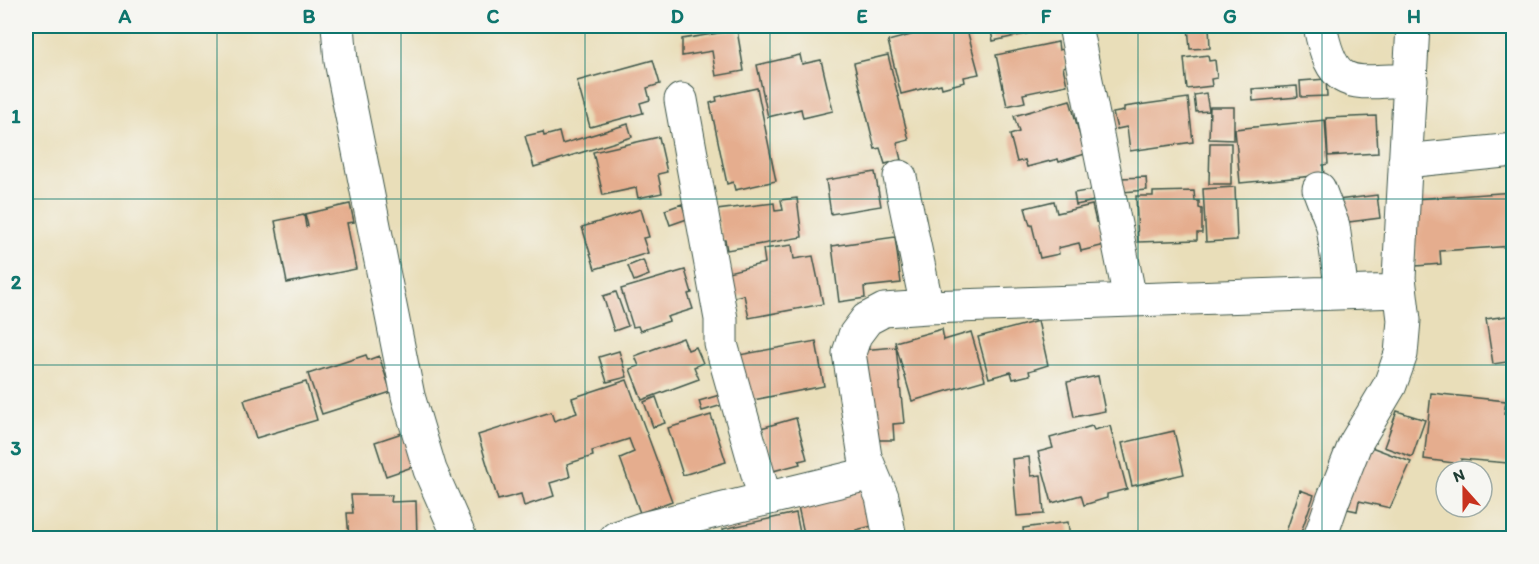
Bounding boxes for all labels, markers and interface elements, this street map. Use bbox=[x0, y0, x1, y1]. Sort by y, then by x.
text: A bbox=[118, 4, 132, 28]
text: B bbox=[303, 4, 316, 28]
text: C bbox=[487, 4, 500, 28]
text: D bbox=[670, 4, 684, 28]
text: E bbox=[856, 4, 868, 28]
text: F bbox=[1041, 4, 1052, 28]
text: G bbox=[1223, 4, 1237, 28]
text: H bbox=[1407, 4, 1421, 28]
text: 1 bbox=[11, 104, 21, 128]
text: 2 bbox=[11, 270, 22, 294]
text: 3 bbox=[11, 436, 22, 460]
north arrow bbox=[1434, 459, 1494, 519]
text: N bbox=[1450, 465, 1467, 486]

